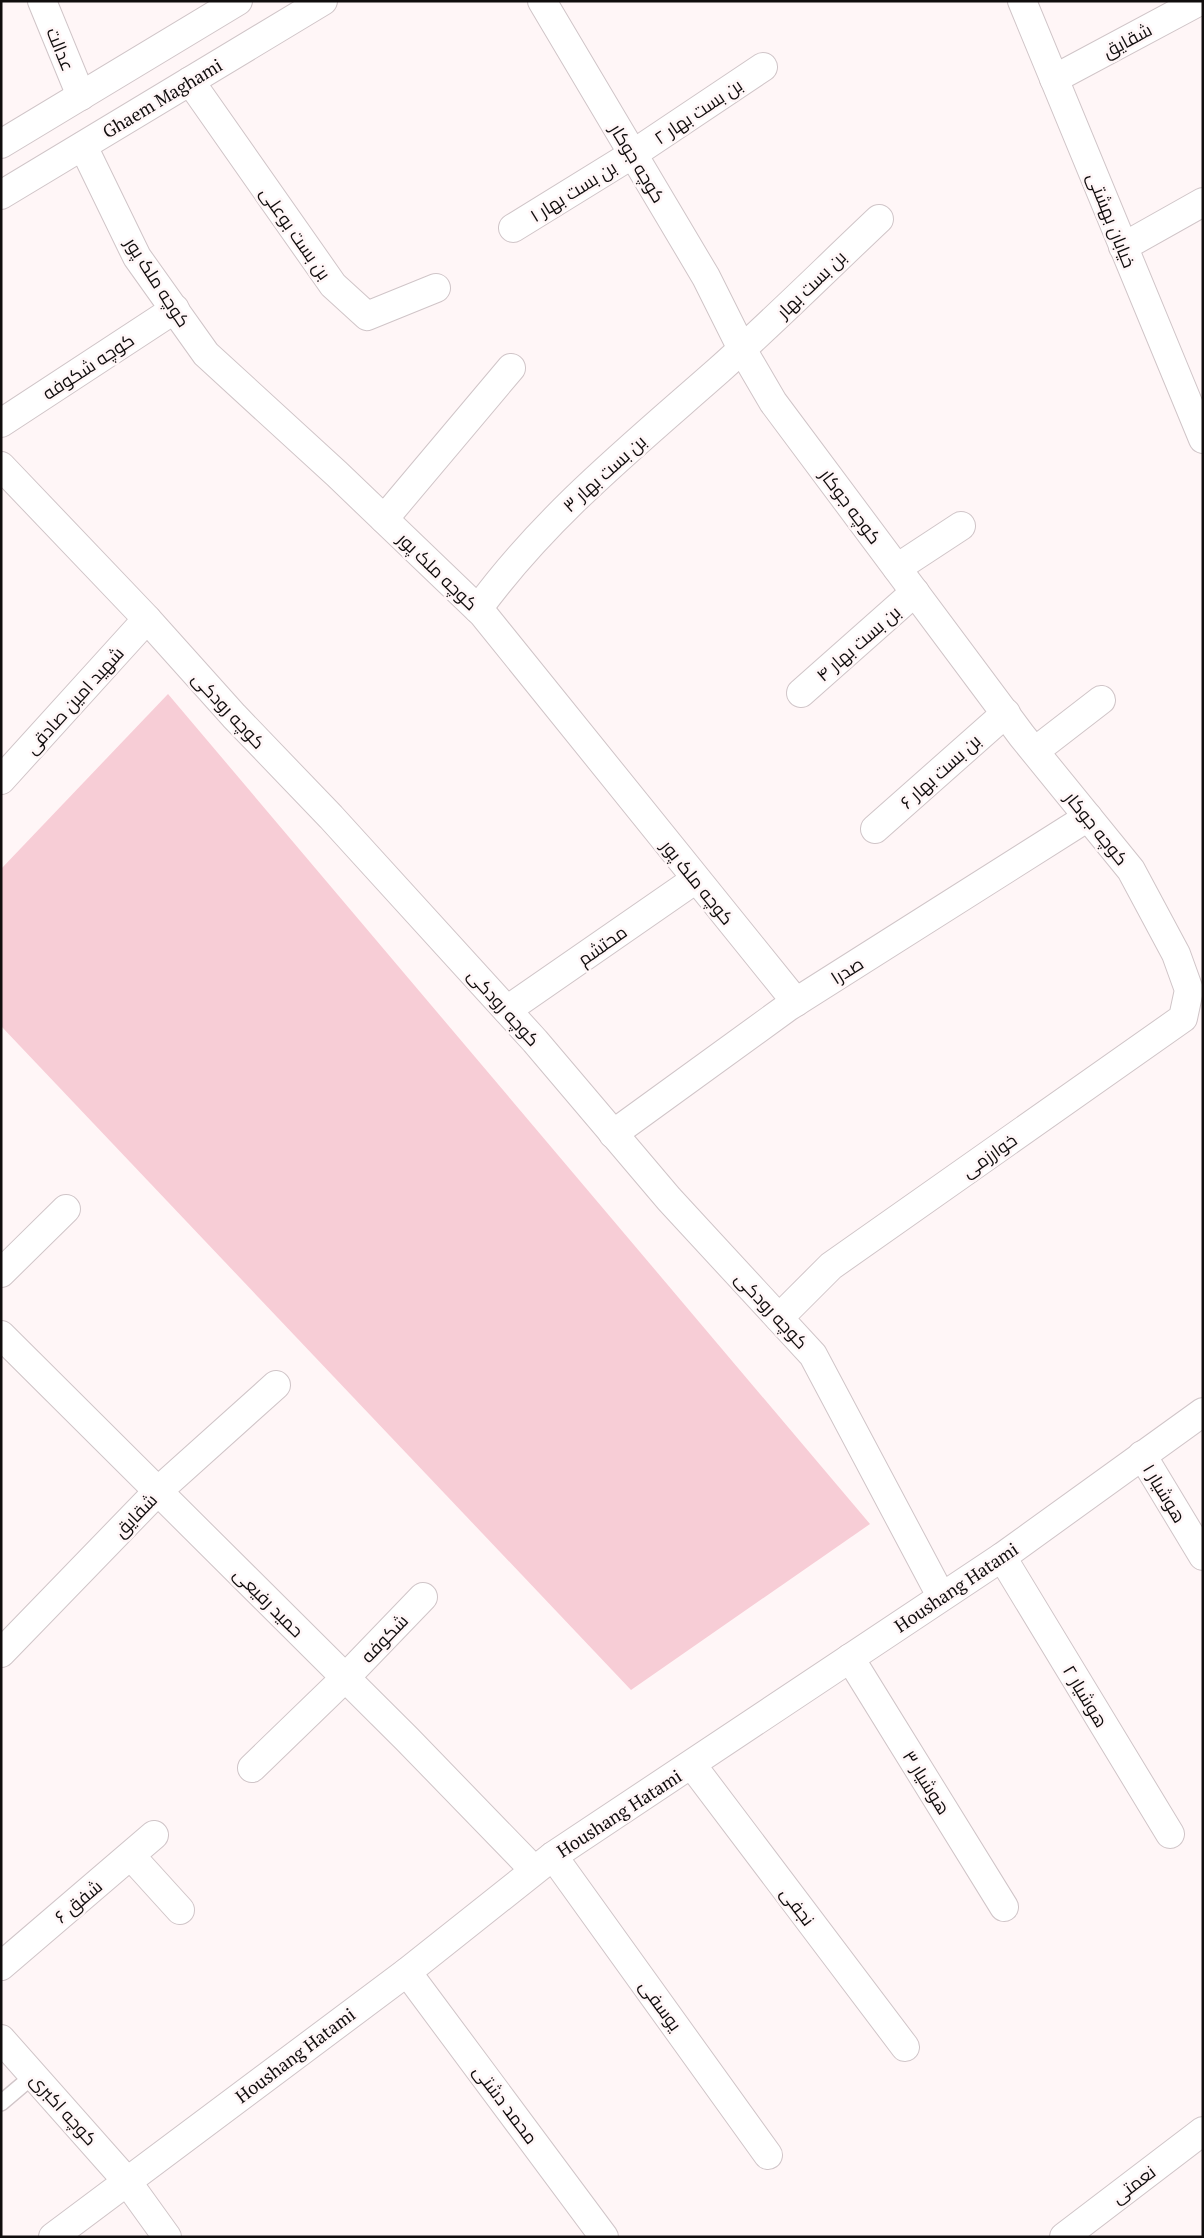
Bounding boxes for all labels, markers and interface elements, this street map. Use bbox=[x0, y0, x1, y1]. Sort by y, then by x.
street label: شقایق bbox=[1098, 17, 1156, 64]
street label: عدالت bbox=[41, 24, 81, 74]
street label: Ghaem Maghami bbox=[98, 53, 226, 143]
street label: بن بست بهار ۲ bbox=[649, 73, 747, 149]
street label: کوچه جوکار bbox=[604, 118, 671, 207]
street label: بن بست بهار ۱ bbox=[525, 155, 621, 227]
street label: خیابان بهشتی bbox=[1082, 169, 1142, 271]
street label: بن بست بوعلی bbox=[255, 182, 337, 284]
street label: کوچه ملک پور bbox=[119, 232, 196, 332]
street label: بن بست بهار bbox=[770, 245, 851, 324]
street label: کوچه شکوفه bbox=[37, 327, 139, 405]
street label: بن بست بهار ۳ bbox=[557, 429, 651, 517]
street label: کوچه جوکار bbox=[813, 463, 887, 549]
street label: کوچه ملک پور bbox=[391, 526, 483, 616]
street label: بن بست بهار ۴ bbox=[811, 600, 905, 686]
street label: شهید امین صادقی bbox=[19, 641, 129, 759]
street label: کوچه رودکی bbox=[186, 666, 271, 754]
street label: بن بست بهار ۶ bbox=[894, 728, 986, 814]
street label: کوچه جوکار bbox=[1059, 785, 1134, 870]
street label: کوچه ملک پور bbox=[655, 834, 740, 930]
street label: محتشم bbox=[573, 919, 632, 971]
street label: صدرا bbox=[826, 951, 868, 989]
street label: کوچه رودکی bbox=[462, 963, 545, 1052]
street label: خوارزمی bbox=[957, 1127, 1021, 1183]
street label: کوچه رودکی bbox=[729, 1266, 814, 1354]
street label: هوشیار ۱ bbox=[1138, 1459, 1192, 1527]
street label: شقایق bbox=[108, 1488, 163, 1543]
street label: Houshang Hatami bbox=[889, 1537, 1023, 1637]
street label: حمید رفیعی bbox=[229, 1562, 309, 1642]
street label: شکوفه bbox=[355, 1609, 413, 1667]
street label: هوشیار ۲ bbox=[1058, 1660, 1114, 1732]
street label: هوشیار ۳ bbox=[898, 1745, 956, 1819]
street label: Houshang Hatami bbox=[552, 1764, 686, 1862]
street label: شفق ۶ bbox=[49, 1874, 108, 1929]
street label: نجفی bbox=[775, 1882, 821, 1930]
street label: یوسفی bbox=[634, 1975, 688, 2035]
street label: Houshang Hatami bbox=[230, 2002, 360, 2108]
street label: محمد دشتی bbox=[468, 2059, 544, 2149]
street label: کوچه اکبری bbox=[24, 2068, 103, 2151]
street label: نعمتی bbox=[1106, 2159, 1160, 2209]

